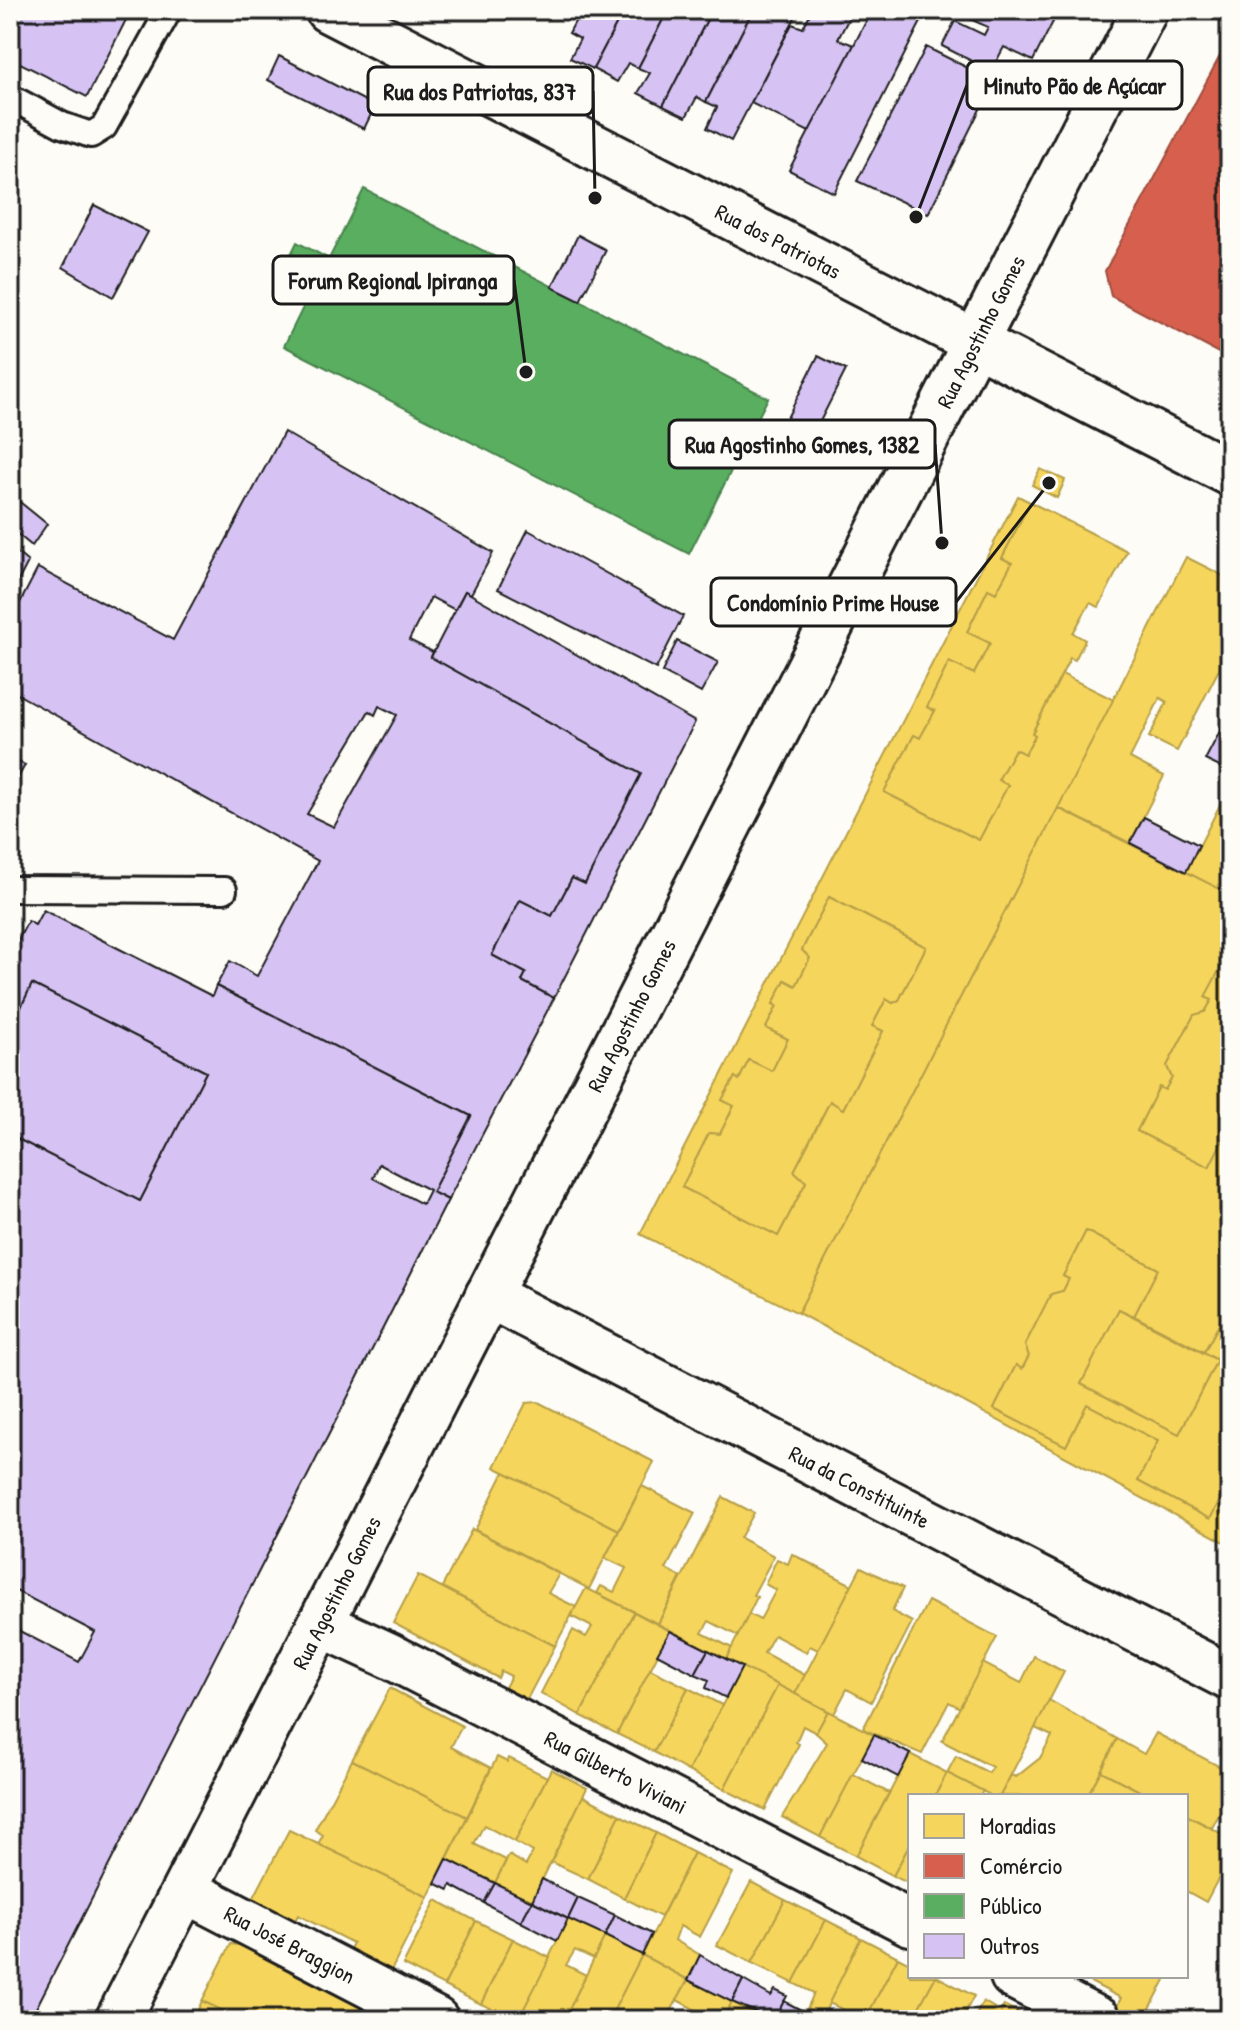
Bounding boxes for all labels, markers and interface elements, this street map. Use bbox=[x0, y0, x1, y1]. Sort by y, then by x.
callout: Minuto Pão de Açúcar bbox=[967, 61, 1182, 109]
callout: Rua dos Patriotas, 837 bbox=[368, 67, 593, 115]
text: Minuto Pão de Açúcar bbox=[984, 69, 1167, 101]
text: Rua dos Patriotas, 837 bbox=[383, 75, 577, 107]
street label: Rua dos Patriotas bbox=[710, 196, 846, 286]
street label: Rua Agostinho Gomes bbox=[929, 250, 1032, 413]
callout: Forum Regional Ipiranga bbox=[273, 256, 514, 304]
text: Forum Regional Ipiranga bbox=[288, 264, 498, 297]
callout: Rua Agostinho Gomes, 1382 bbox=[669, 420, 935, 468]
text: Rua Agostinho Gomes, 1382 bbox=[685, 428, 920, 461]
callout: Condomínio Prime House bbox=[711, 578, 956, 626]
text: Condomínio Prime House bbox=[727, 586, 940, 618]
street label: Rua Agostinho Gomes bbox=[580, 934, 683, 1097]
street label: Rua da Constituinte bbox=[784, 1438, 935, 1536]
street label: Rua Agostinho Gomes bbox=[285, 1511, 388, 1674]
street label: Rua Gilberto Viviani bbox=[540, 1723, 692, 1821]
legend bbox=[908, 1794, 1188, 1978]
text: Moradias bbox=[980, 1809, 1056, 1841]
text: Comércio bbox=[980, 1849, 1063, 1881]
text: Público bbox=[980, 1889, 1042, 1921]
street label: Rua José Braggion bbox=[219, 1898, 360, 1991]
text: Outros bbox=[980, 1929, 1039, 1961]

